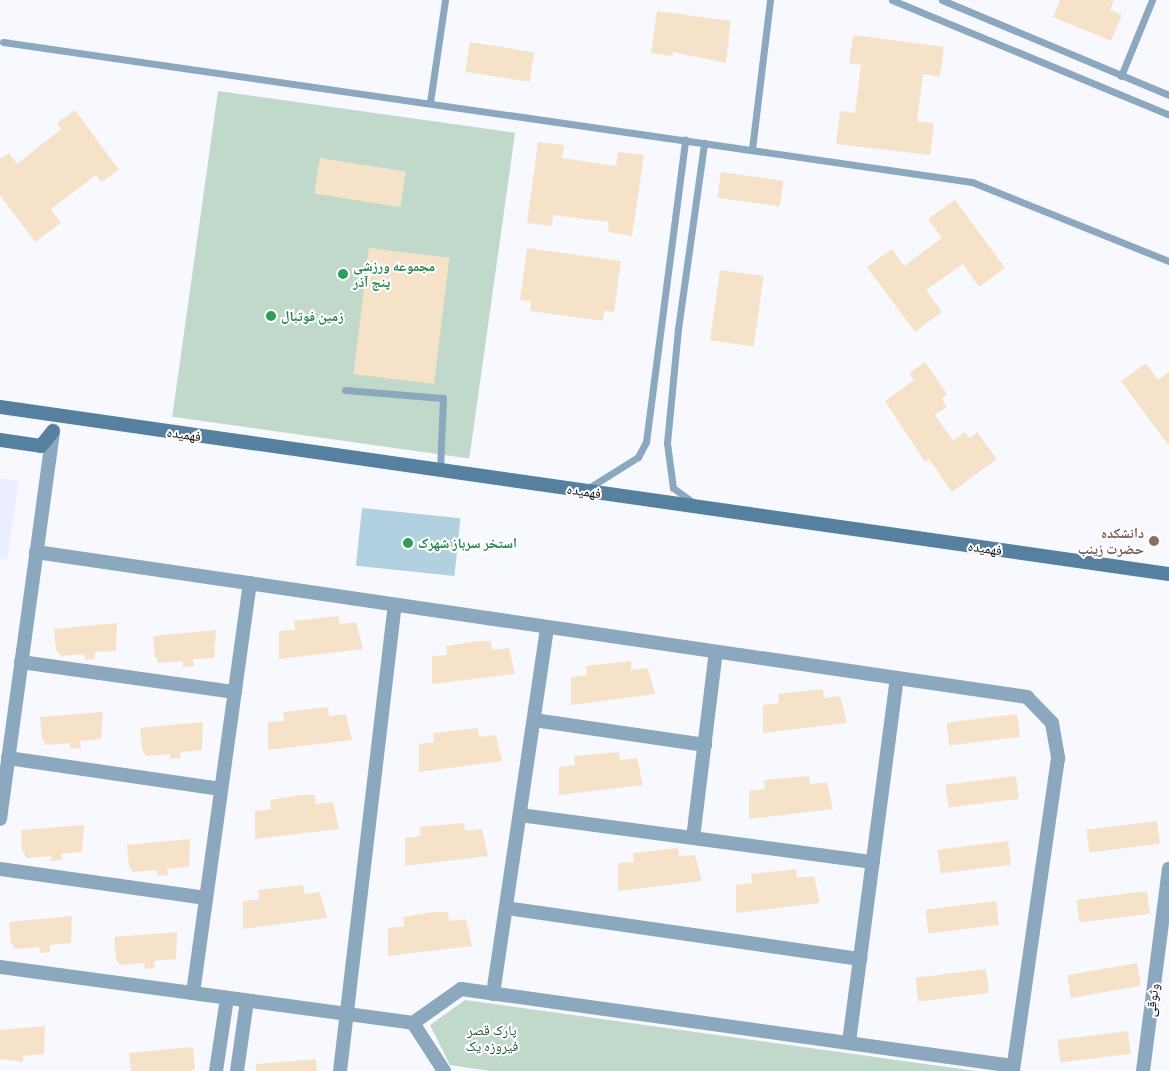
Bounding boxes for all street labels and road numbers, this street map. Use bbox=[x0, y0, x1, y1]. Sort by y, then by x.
street label: فهمیده bbox=[166, 423, 202, 445]
street label: فهمیده bbox=[566, 480, 602, 502]
street label: فهمیده bbox=[967, 537, 1003, 559]
street label: وثوقی bbox=[1142, 982, 1162, 1018]

